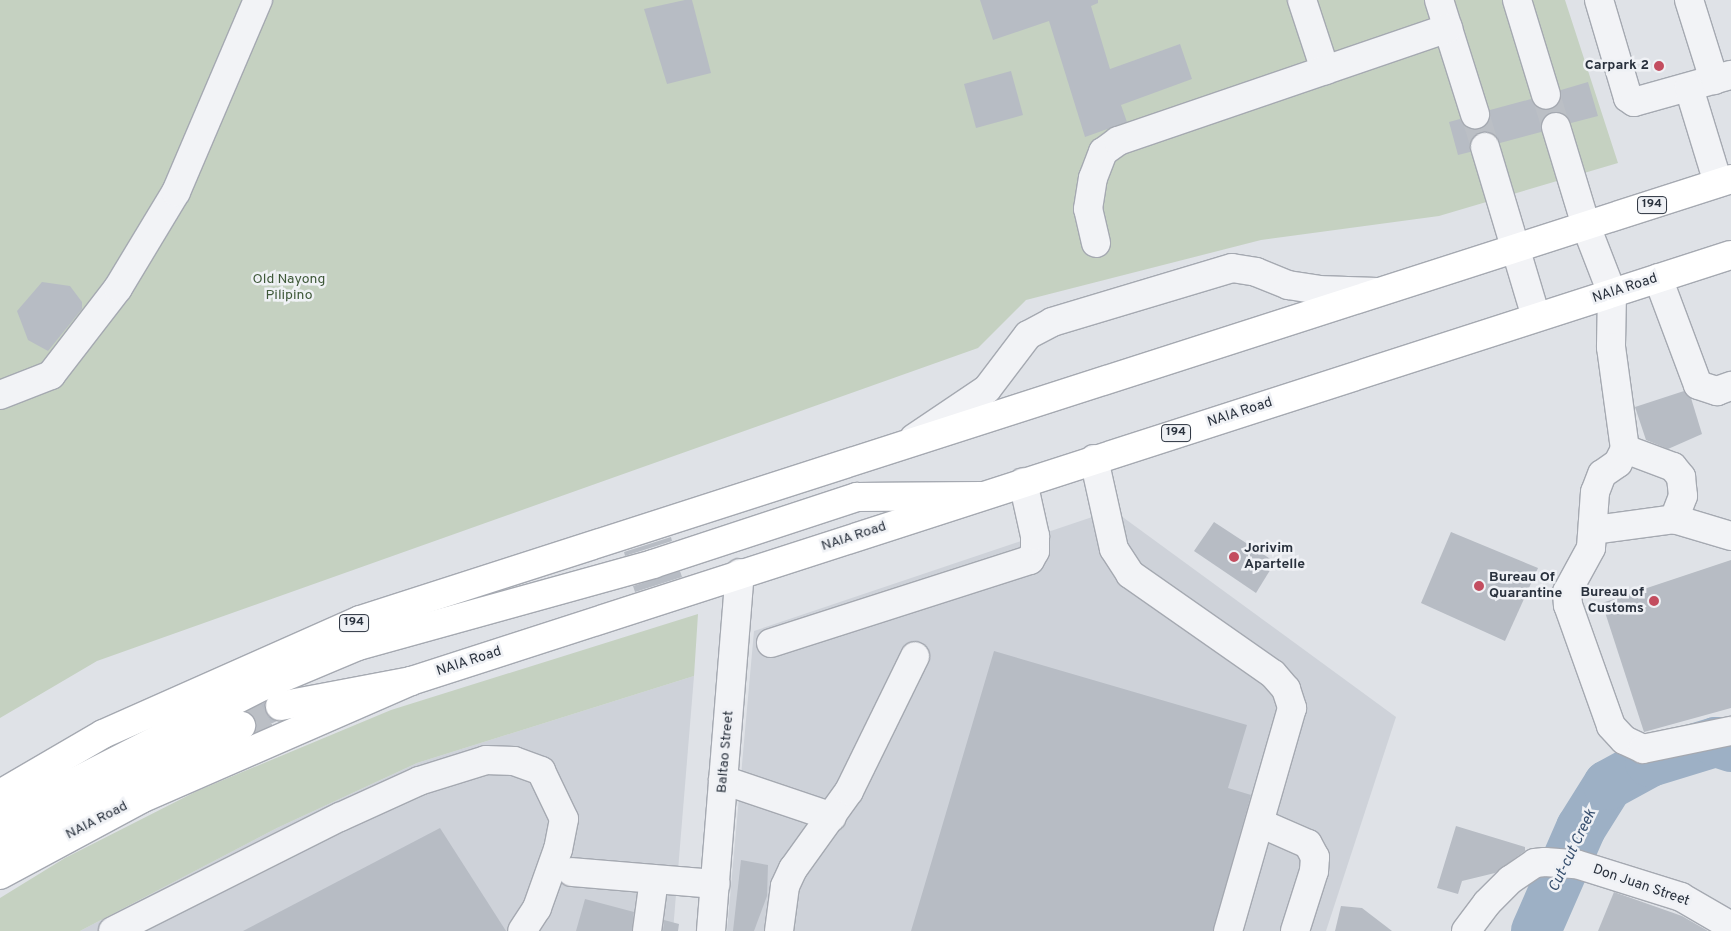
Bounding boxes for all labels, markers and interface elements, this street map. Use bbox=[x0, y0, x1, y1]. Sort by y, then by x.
place label: Carpark 2 bbox=[1585, 58, 1649, 74]
marker: Carpark 2 bbox=[1653, 60, 1665, 72]
road number: 194 bbox=[1637, 196, 1667, 214]
street label: NAIA Road bbox=[1590, 271, 1660, 307]
park label: Old Nayong Pilipino bbox=[253, 272, 325, 304]
street label: NAIA Road bbox=[1205, 395, 1275, 431]
road number: 194 bbox=[1161, 423, 1191, 442]
street label: NAIA Road bbox=[819, 519, 889, 555]
place label: Jorivim Apartelle bbox=[1244, 541, 1305, 574]
marker: Jorivim Apartelle bbox=[1228, 551, 1240, 563]
place label: Bureau Of Quarantine bbox=[1489, 570, 1562, 602]
marker: Bureau Of Quarantine bbox=[1473, 580, 1485, 592]
place label: Bureau of Customs bbox=[1580, 585, 1644, 618]
marker: Bureau of Customs bbox=[1648, 595, 1660, 607]
road number: 194 bbox=[339, 614, 369, 632]
street label: NAIA Road bbox=[434, 644, 504, 680]
street label: Baltao Street bbox=[714, 710, 738, 794]
street label: NAIA Road bbox=[63, 798, 131, 844]
water label: Cut-cut Creek bbox=[1545, 807, 1601, 895]
street label: Don Juan Street bbox=[1590, 862, 1692, 910]

